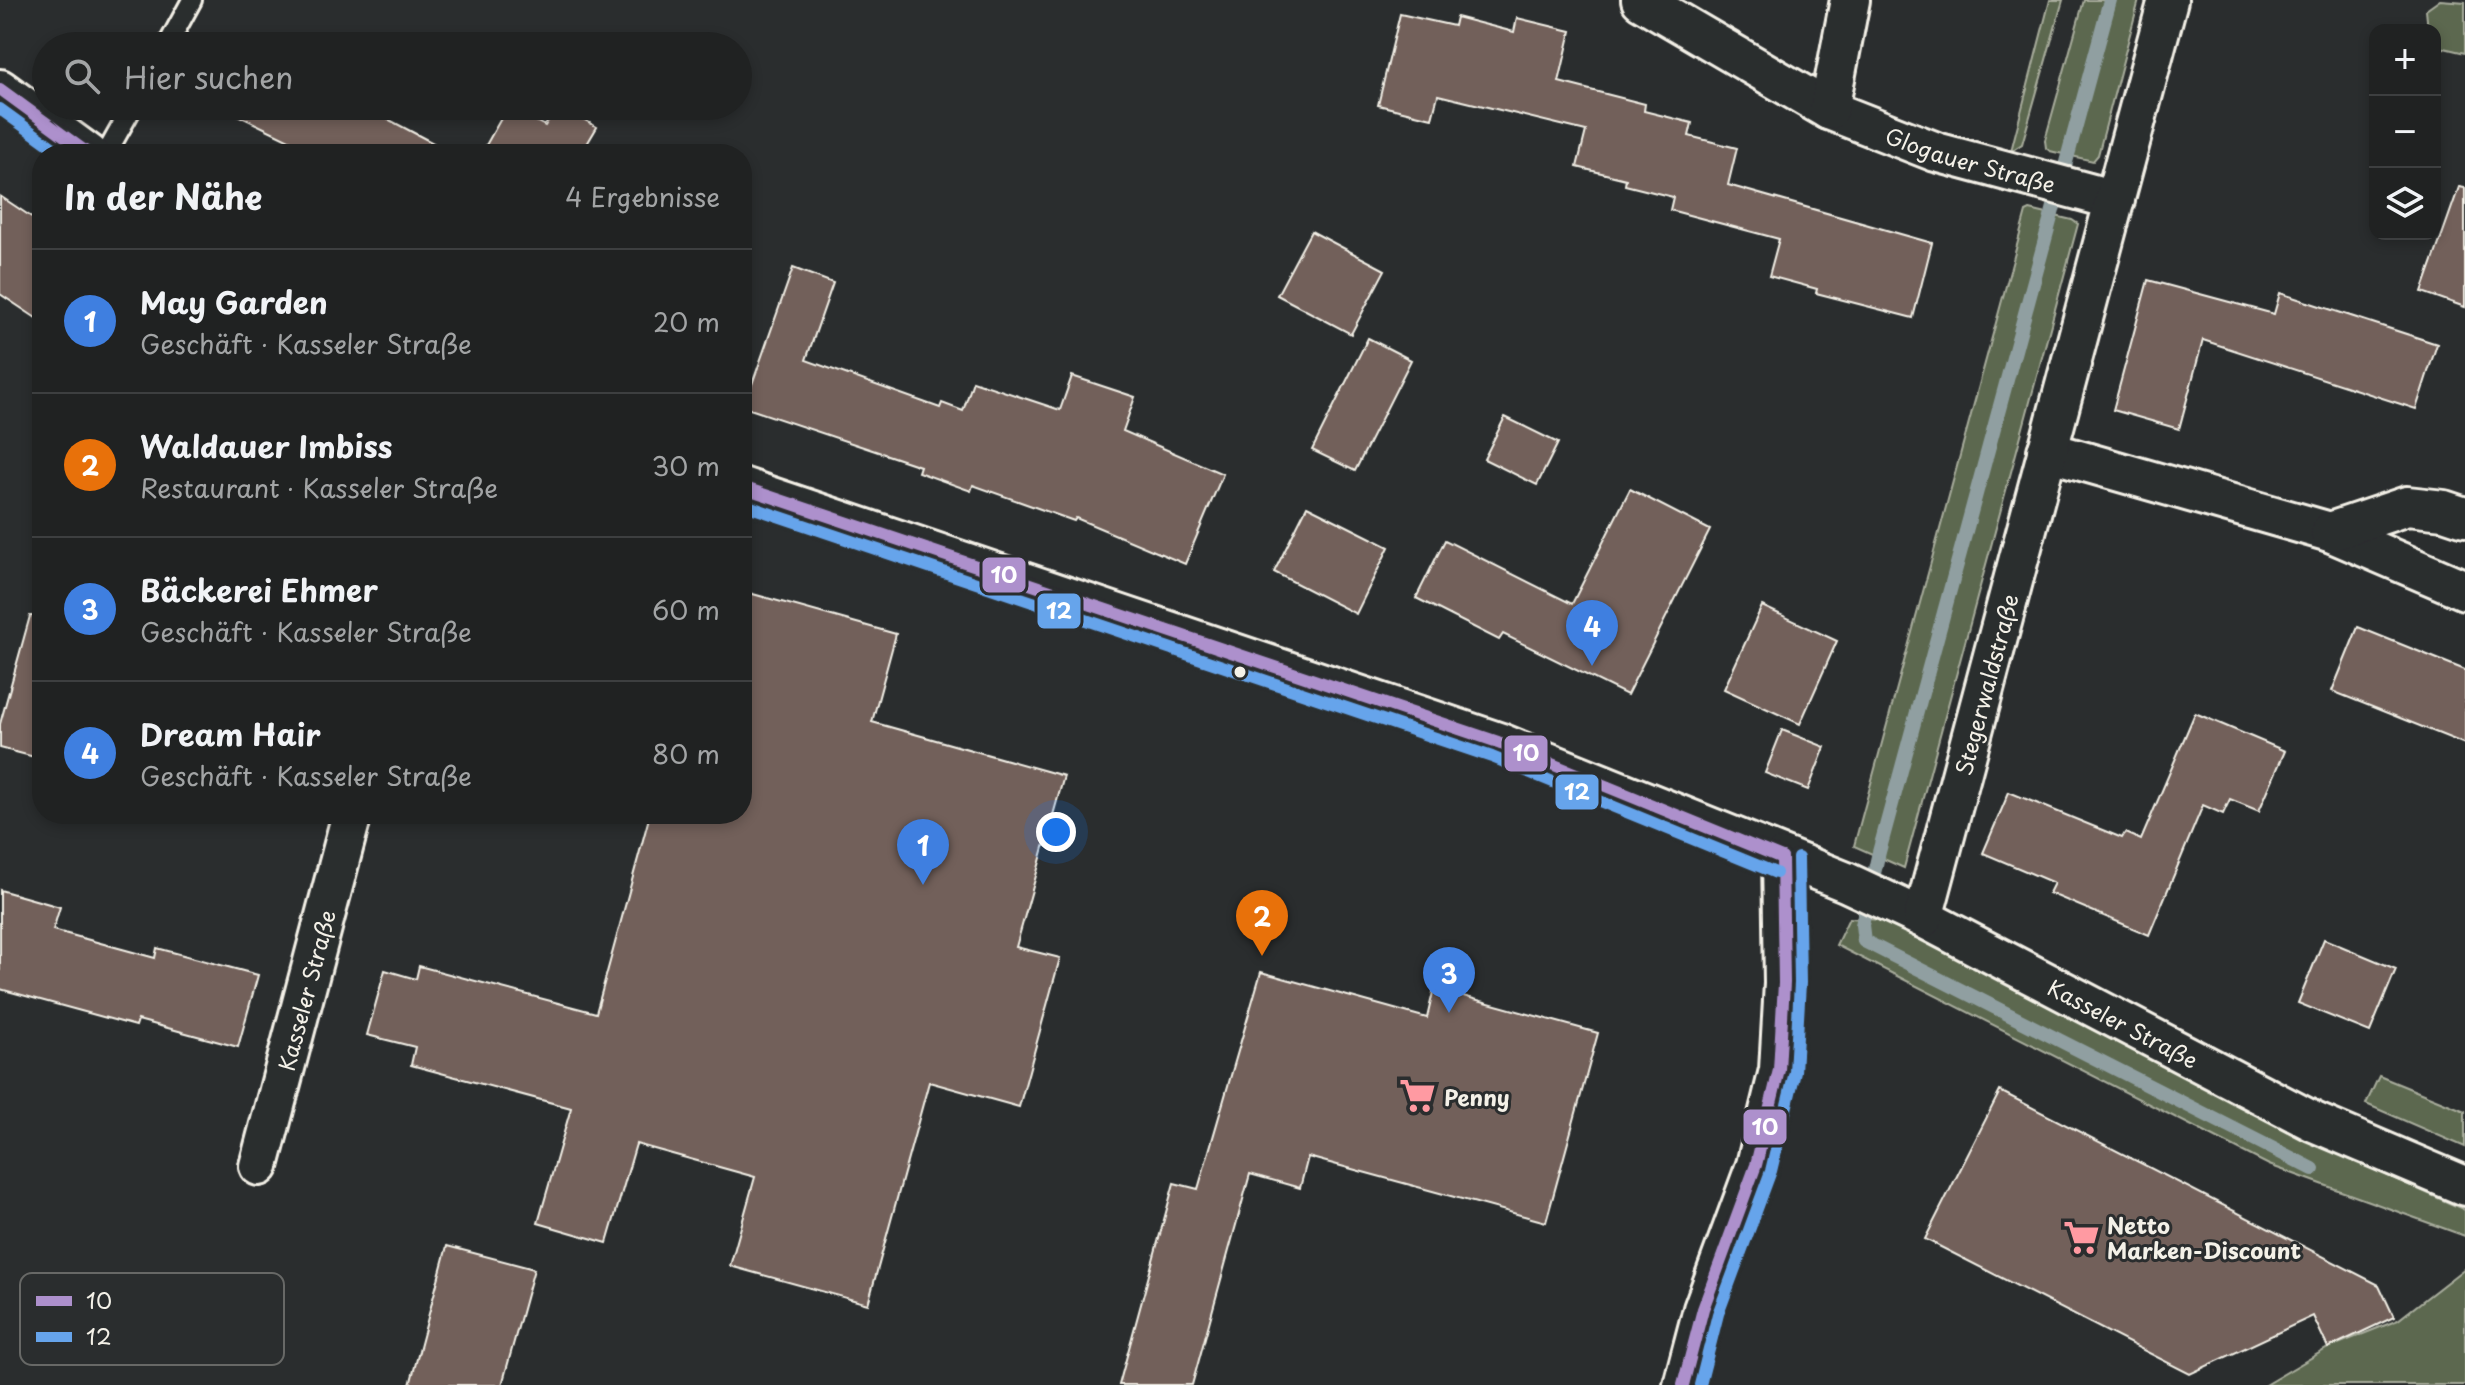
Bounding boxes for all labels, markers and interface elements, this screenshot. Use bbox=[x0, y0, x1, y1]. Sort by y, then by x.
map controls bbox=[2369, 24, 2441, 240]
button: + bbox=[2369, 24, 2441, 96]
search box bbox=[32, 32, 752, 120]
icon: search bbox=[60, 54, 104, 98]
text: Hier suchen bbox=[124, 54, 293, 99]
button: − bbox=[2369, 96, 2441, 168]
street label: Glogauer Straße bbox=[1881, 117, 2059, 200]
button: layers bbox=[2369, 168, 2441, 240]
text: In der Nähe bbox=[64, 170, 262, 222]
text: 4 Ergebnisse bbox=[565, 177, 720, 216]
text: May Garden bbox=[140, 279, 328, 324]
text: 1 bbox=[84, 302, 96, 341]
text: 20 m bbox=[653, 302, 720, 341]
text: Geschäft · Kasseler Straße bbox=[140, 324, 472, 363]
text: Waldauer Imbiss bbox=[140, 423, 392, 468]
text: 2 bbox=[81, 446, 99, 485]
text: 30 m bbox=[652, 446, 720, 485]
text: Restaurant · Kasseler Straße bbox=[140, 468, 498, 507]
line badge: 10 bbox=[981, 556, 1027, 594]
text: 10 bbox=[991, 557, 1017, 590]
text: Bäckerei Ehmer bbox=[140, 567, 378, 612]
text: 3 bbox=[81, 590, 99, 629]
text: 60 m bbox=[652, 590, 720, 629]
street label: Stegerwaldstraße bbox=[1945, 590, 2025, 779]
line badge: 12 bbox=[1036, 592, 1082, 630]
text: 12 bbox=[1046, 593, 1072, 626]
pin: 4 bbox=[1566, 600, 1618, 666]
text: Geschäft · Kasseler Straße bbox=[140, 612, 472, 651]
unlabelled marker bbox=[1232, 664, 1248, 680]
text: Dream Hair bbox=[140, 711, 321, 756]
text: 4 bbox=[81, 734, 99, 773]
text: 80 m bbox=[652, 734, 720, 773]
line badge: 10 bbox=[1503, 734, 1549, 773]
text: 10 bbox=[1513, 735, 1539, 768]
text: Geschäft · Kasseler Straße bbox=[140, 756, 472, 795]
line badge: 12 bbox=[1554, 773, 1600, 811]
text: 12 bbox=[1564, 774, 1590, 807]
your location bbox=[1036, 812, 1076, 852]
pin: 1 bbox=[897, 819, 949, 885]
pin: 2 bbox=[1236, 890, 1288, 956]
street label: Kasseler Straße bbox=[268, 906, 343, 1074]
pin: 3 bbox=[1423, 947, 1475, 1013]
street label: Kasseler Straße bbox=[2042, 970, 2204, 1075]
supermarket icon: Penny bbox=[1399, 1077, 1437, 1115]
place label: Penny bbox=[1444, 1080, 1510, 1113]
line badge: 10 bbox=[1742, 1108, 1788, 1146]
text: 10 bbox=[1752, 1109, 1778, 1142]
place label: Netto Marken-Discount bbox=[2107, 1208, 2301, 1266]
supermarket icon: Netto Marken-Discount bbox=[2062, 1218, 2100, 1256]
legend bbox=[20, 1273, 284, 1365]
text: 10 bbox=[86, 1283, 112, 1316]
text: 12 bbox=[86, 1319, 111, 1352]

